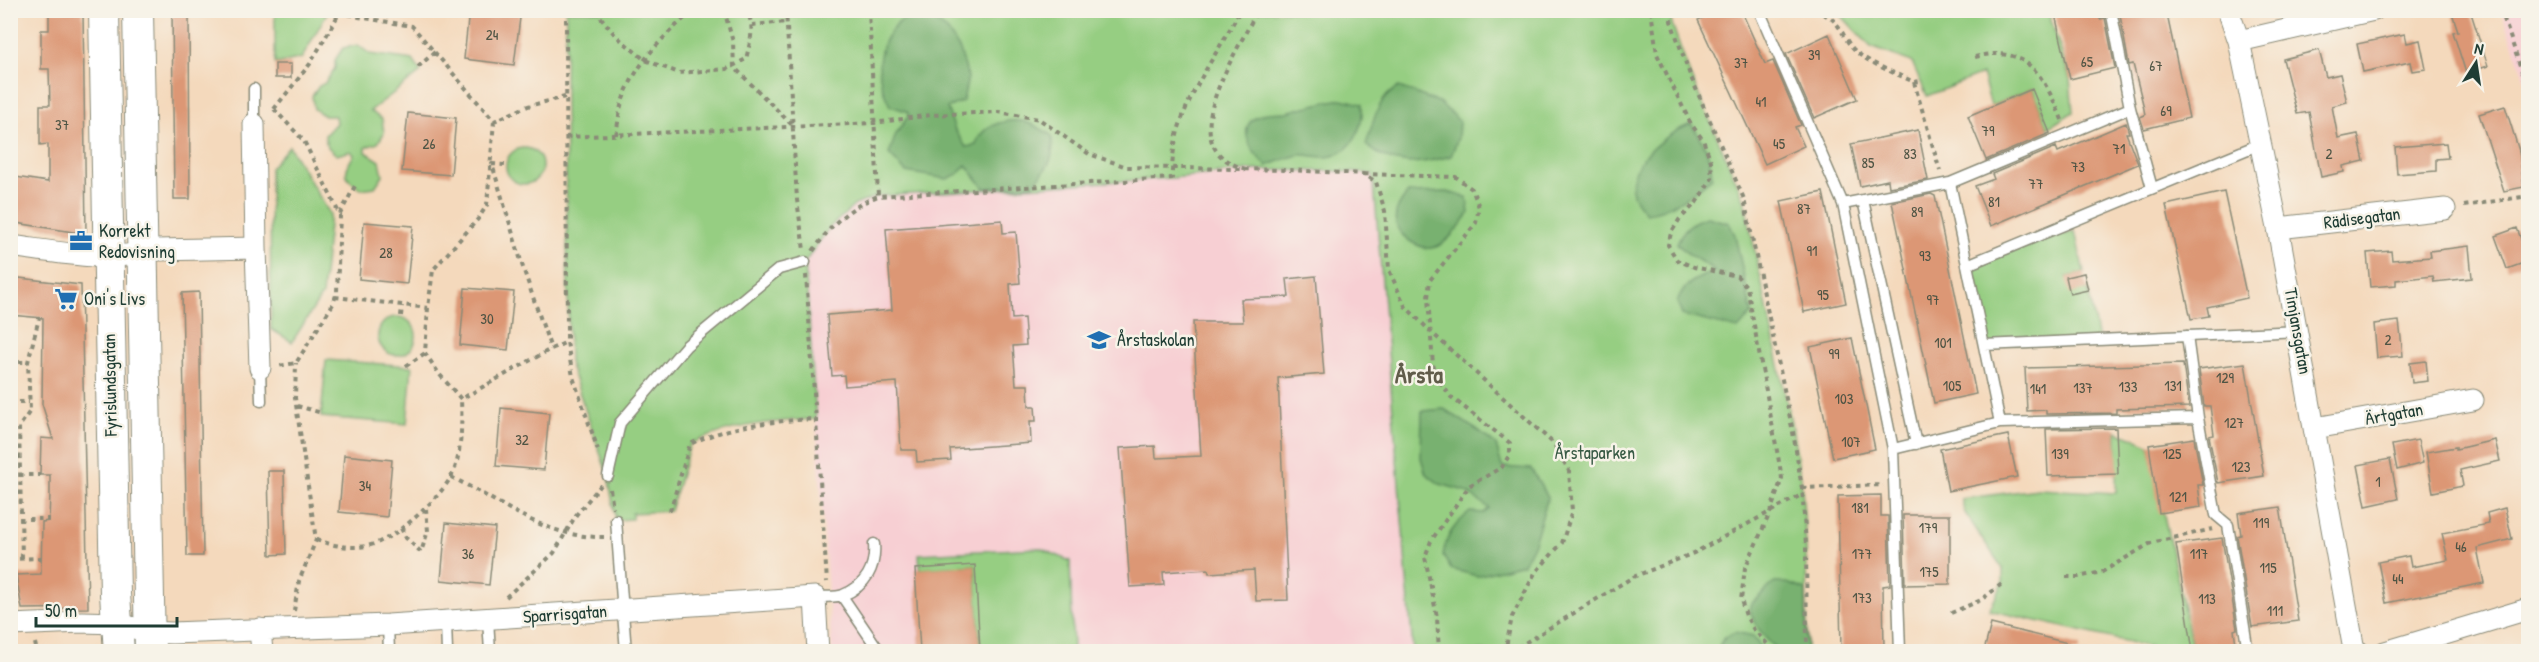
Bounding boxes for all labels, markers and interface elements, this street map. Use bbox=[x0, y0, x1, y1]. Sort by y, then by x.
house number: 24 bbox=[486, 24, 499, 45]
north arrow bbox=[2446, 33, 2506, 93]
text: N bbox=[2473, 37, 2486, 60]
house number: 39 bbox=[1808, 44, 1821, 65]
house number: 65 bbox=[2081, 51, 2094, 72]
house number: 37 bbox=[1734, 52, 1748, 73]
house number: 67 bbox=[2149, 55, 2163, 76]
house number: 41 bbox=[1755, 91, 1767, 112]
house number: 69 bbox=[2160, 100, 2172, 121]
house number: 37 bbox=[55, 114, 69, 135]
house number: 79 bbox=[1982, 120, 1995, 141]
house number: 26 bbox=[422, 133, 436, 154]
house number: 45 bbox=[1773, 133, 1786, 154]
house number: 71 bbox=[2113, 138, 2125, 159]
house number: 83 bbox=[1903, 143, 1917, 164]
house number: 2 bbox=[2325, 143, 2333, 164]
house number: 85 bbox=[1862, 152, 1875, 173]
house number: 73 bbox=[2071, 156, 2085, 177]
house number: 77 bbox=[2029, 173, 2043, 194]
house number: 81 bbox=[1988, 191, 2000, 212]
house number: 87 bbox=[1797, 198, 1811, 219]
street label: Rädisegatan bbox=[2322, 200, 2402, 235]
house number: 89 bbox=[1911, 201, 1923, 222]
place label: Korrekt Redovisning bbox=[99, 218, 175, 264]
office icon: Korrekt Redovisning bbox=[68, 228, 94, 254]
house number: 91 bbox=[1807, 240, 1817, 261]
house number: 28 bbox=[379, 242, 393, 263]
house number: 93 bbox=[1919, 245, 1931, 266]
house number: 95 bbox=[1817, 284, 1830, 305]
supermarket icon: Oni's Livs bbox=[53, 286, 79, 312]
place label: Oni's Livs bbox=[84, 286, 145, 311]
street label: Timjansgatan bbox=[2279, 286, 2318, 376]
house number: 97 bbox=[1927, 289, 1939, 310]
house number: 30 bbox=[480, 308, 494, 329]
school or university icon: Årstaskolan bbox=[1086, 327, 1112, 353]
place label: Årstaskolan bbox=[1117, 327, 1195, 352]
house number: 2 bbox=[2384, 329, 2392, 350]
house number: 101 bbox=[1934, 332, 1952, 353]
street label: Fyrislundsgatan bbox=[96, 333, 123, 438]
house number: 99 bbox=[1828, 343, 1840, 364]
district label: Årsta bbox=[1395, 358, 1444, 390]
house number: 129 bbox=[2216, 367, 2234, 388]
house number: 105 bbox=[1943, 375, 1962, 396]
house number: 131 bbox=[2164, 375, 2182, 396]
house number: 133 bbox=[2119, 376, 2138, 397]
house number: 137 bbox=[2073, 377, 2093, 398]
house number: 141 bbox=[2030, 378, 2046, 399]
house number: 103 bbox=[1835, 388, 1854, 409]
street label: Ärtgatan bbox=[2363, 396, 2425, 431]
house number: 127 bbox=[2224, 412, 2244, 433]
house number: 32 bbox=[515, 429, 529, 450]
house number: 107 bbox=[1841, 431, 1861, 452]
park label: Årstaparken bbox=[1555, 440, 1635, 465]
house number: 139 bbox=[2051, 443, 2069, 464]
house number: 125 bbox=[2163, 443, 2182, 464]
house number: 123 bbox=[2231, 456, 2251, 477]
house number: 1 bbox=[2375, 471, 2381, 492]
house number: 34 bbox=[359, 475, 372, 496]
house number: 121 bbox=[2169, 486, 2187, 507]
house number: 181 bbox=[1851, 497, 1869, 518]
house number: 119 bbox=[2253, 512, 2270, 533]
house number: 179 bbox=[1919, 517, 1938, 538]
house number: 46 bbox=[2455, 536, 2467, 557]
house number: 36 bbox=[462, 543, 474, 564]
house number: 177 bbox=[1852, 543, 1872, 564]
house number: 117 bbox=[2190, 543, 2208, 564]
house number: 115 bbox=[2259, 557, 2277, 578]
house number: 175 bbox=[1919, 561, 1939, 582]
house number: 44 bbox=[2392, 568, 2404, 589]
house number: 173 bbox=[1852, 587, 1872, 608]
house number: 113 bbox=[2198, 588, 2216, 609]
scale bar bbox=[36, 590, 177, 628]
text: 50 m bbox=[45, 598, 77, 623]
street label: Sparrisgatan bbox=[522, 598, 608, 629]
house number: 111 bbox=[2267, 600, 2283, 621]

